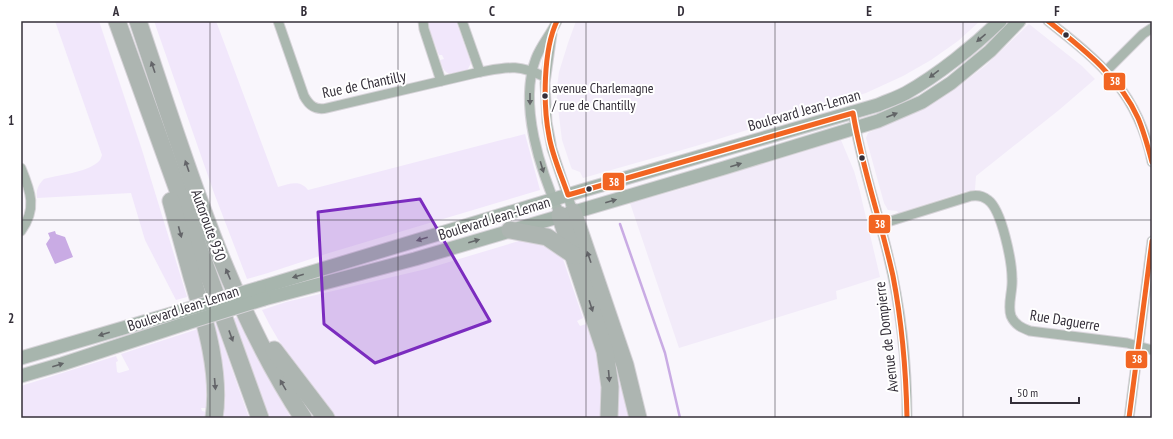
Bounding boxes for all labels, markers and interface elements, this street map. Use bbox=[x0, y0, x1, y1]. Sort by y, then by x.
text: A bbox=[112, 3, 120, 20]
text: B bbox=[301, 3, 307, 20]
text: C bbox=[489, 3, 495, 20]
text: D bbox=[678, 3, 685, 20]
text: E bbox=[866, 3, 872, 20]
text: F bbox=[1054, 3, 1060, 20]
unlabelled marker bbox=[1061, 30, 1071, 40]
one-way arrow bbox=[976, 34, 986, 43]
one-way arrow bbox=[150, 61, 156, 73]
street label: Rue de Chantilly bbox=[320, 66, 408, 102]
one-way arrow bbox=[929, 70, 939, 78]
line badge: 38 bbox=[1103, 72, 1126, 91]
text: 38 bbox=[1110, 74, 1120, 88]
place label: avenue Charlemagne / rue de Chantilly bbox=[551, 79, 654, 114]
street label: Boulevard Jean-Leman bbox=[746, 85, 862, 135]
marker: avenue Charlemagne / rue de Chantilly bbox=[540, 91, 550, 101]
one-way arrow bbox=[527, 93, 533, 106]
text: 1 bbox=[8, 112, 14, 129]
one-way arrow bbox=[887, 112, 899, 118]
unlabelled marker bbox=[857, 153, 867, 163]
one-way arrow bbox=[184, 159, 190, 171]
one-way arrow bbox=[539, 161, 545, 173]
one-way arrow bbox=[730, 162, 742, 168]
line badge: 38 bbox=[602, 172, 625, 191]
text: 38 bbox=[609, 175, 619, 189]
unlabelled marker bbox=[584, 184, 594, 194]
street label: Autoroute 930 bbox=[187, 187, 231, 264]
street label: Boulevard Jean-Leman bbox=[436, 192, 552, 244]
one-way arrow bbox=[605, 198, 617, 204]
line badge: 38 bbox=[868, 214, 891, 234]
text: 38 bbox=[875, 217, 885, 231]
one-way arrow bbox=[177, 227, 183, 239]
one-way arrow bbox=[416, 236, 428, 242]
one-way arrow bbox=[469, 238, 481, 244]
one-way arrow bbox=[586, 251, 592, 263]
one-way arrow bbox=[225, 269, 231, 280]
one-way arrow bbox=[291, 273, 303, 279]
street label: Boulevard Jean-Leman bbox=[125, 281, 241, 335]
street label: Avenue de Dompierre bbox=[870, 281, 902, 393]
one-way arrow bbox=[588, 301, 594, 313]
street label: Rue Daguerre bbox=[1029, 305, 1101, 335]
text: 2 bbox=[8, 310, 14, 327]
one-way arrow bbox=[228, 330, 234, 342]
one-way arrow bbox=[97, 331, 109, 337]
line badge: 38 bbox=[1125, 350, 1148, 369]
text: 38 bbox=[1132, 352, 1142, 366]
one-way arrow bbox=[53, 362, 65, 368]
one-way arrow bbox=[605, 370, 612, 382]
one-way arrow bbox=[211, 378, 218, 390]
one-way arrow bbox=[280, 379, 287, 391]
scale bar bbox=[1011, 379, 1079, 405]
text: 50 m bbox=[1017, 385, 1038, 400]

